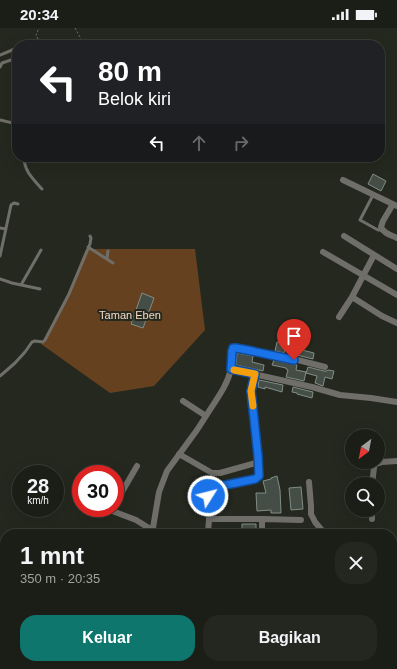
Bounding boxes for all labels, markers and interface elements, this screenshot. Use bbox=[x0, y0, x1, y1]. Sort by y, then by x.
text: 20:34 bbox=[20, 6, 58, 23]
icon: left bbox=[32, 56, 84, 108]
text: 80 m bbox=[98, 56, 162, 87]
text: Belok kiri bbox=[98, 89, 171, 109]
icon: left bbox=[146, 132, 168, 154]
icon: ahead bbox=[188, 132, 210, 154]
icon: right bbox=[230, 132, 252, 154]
park label: Taman Eben bbox=[99, 309, 161, 321]
pin bbox=[277, 319, 311, 360]
icon: arrive bbox=[283, 325, 305, 347]
north arrow bbox=[345, 429, 385, 469]
map controls bbox=[345, 429, 385, 517]
speed limit sign: 30 bbox=[72, 465, 124, 517]
text: 28 bbox=[27, 475, 49, 497]
position arrow bbox=[187, 475, 229, 517]
button: search bbox=[345, 477, 385, 517]
text: km/h bbox=[27, 495, 49, 506]
text: 1 mnt bbox=[20, 542, 84, 569]
button: close bbox=[335, 542, 377, 584]
text: 350 m · 20:35 bbox=[20, 571, 100, 586]
button: Keluar bbox=[20, 615, 195, 661]
button: Bagikan bbox=[203, 615, 377, 661]

